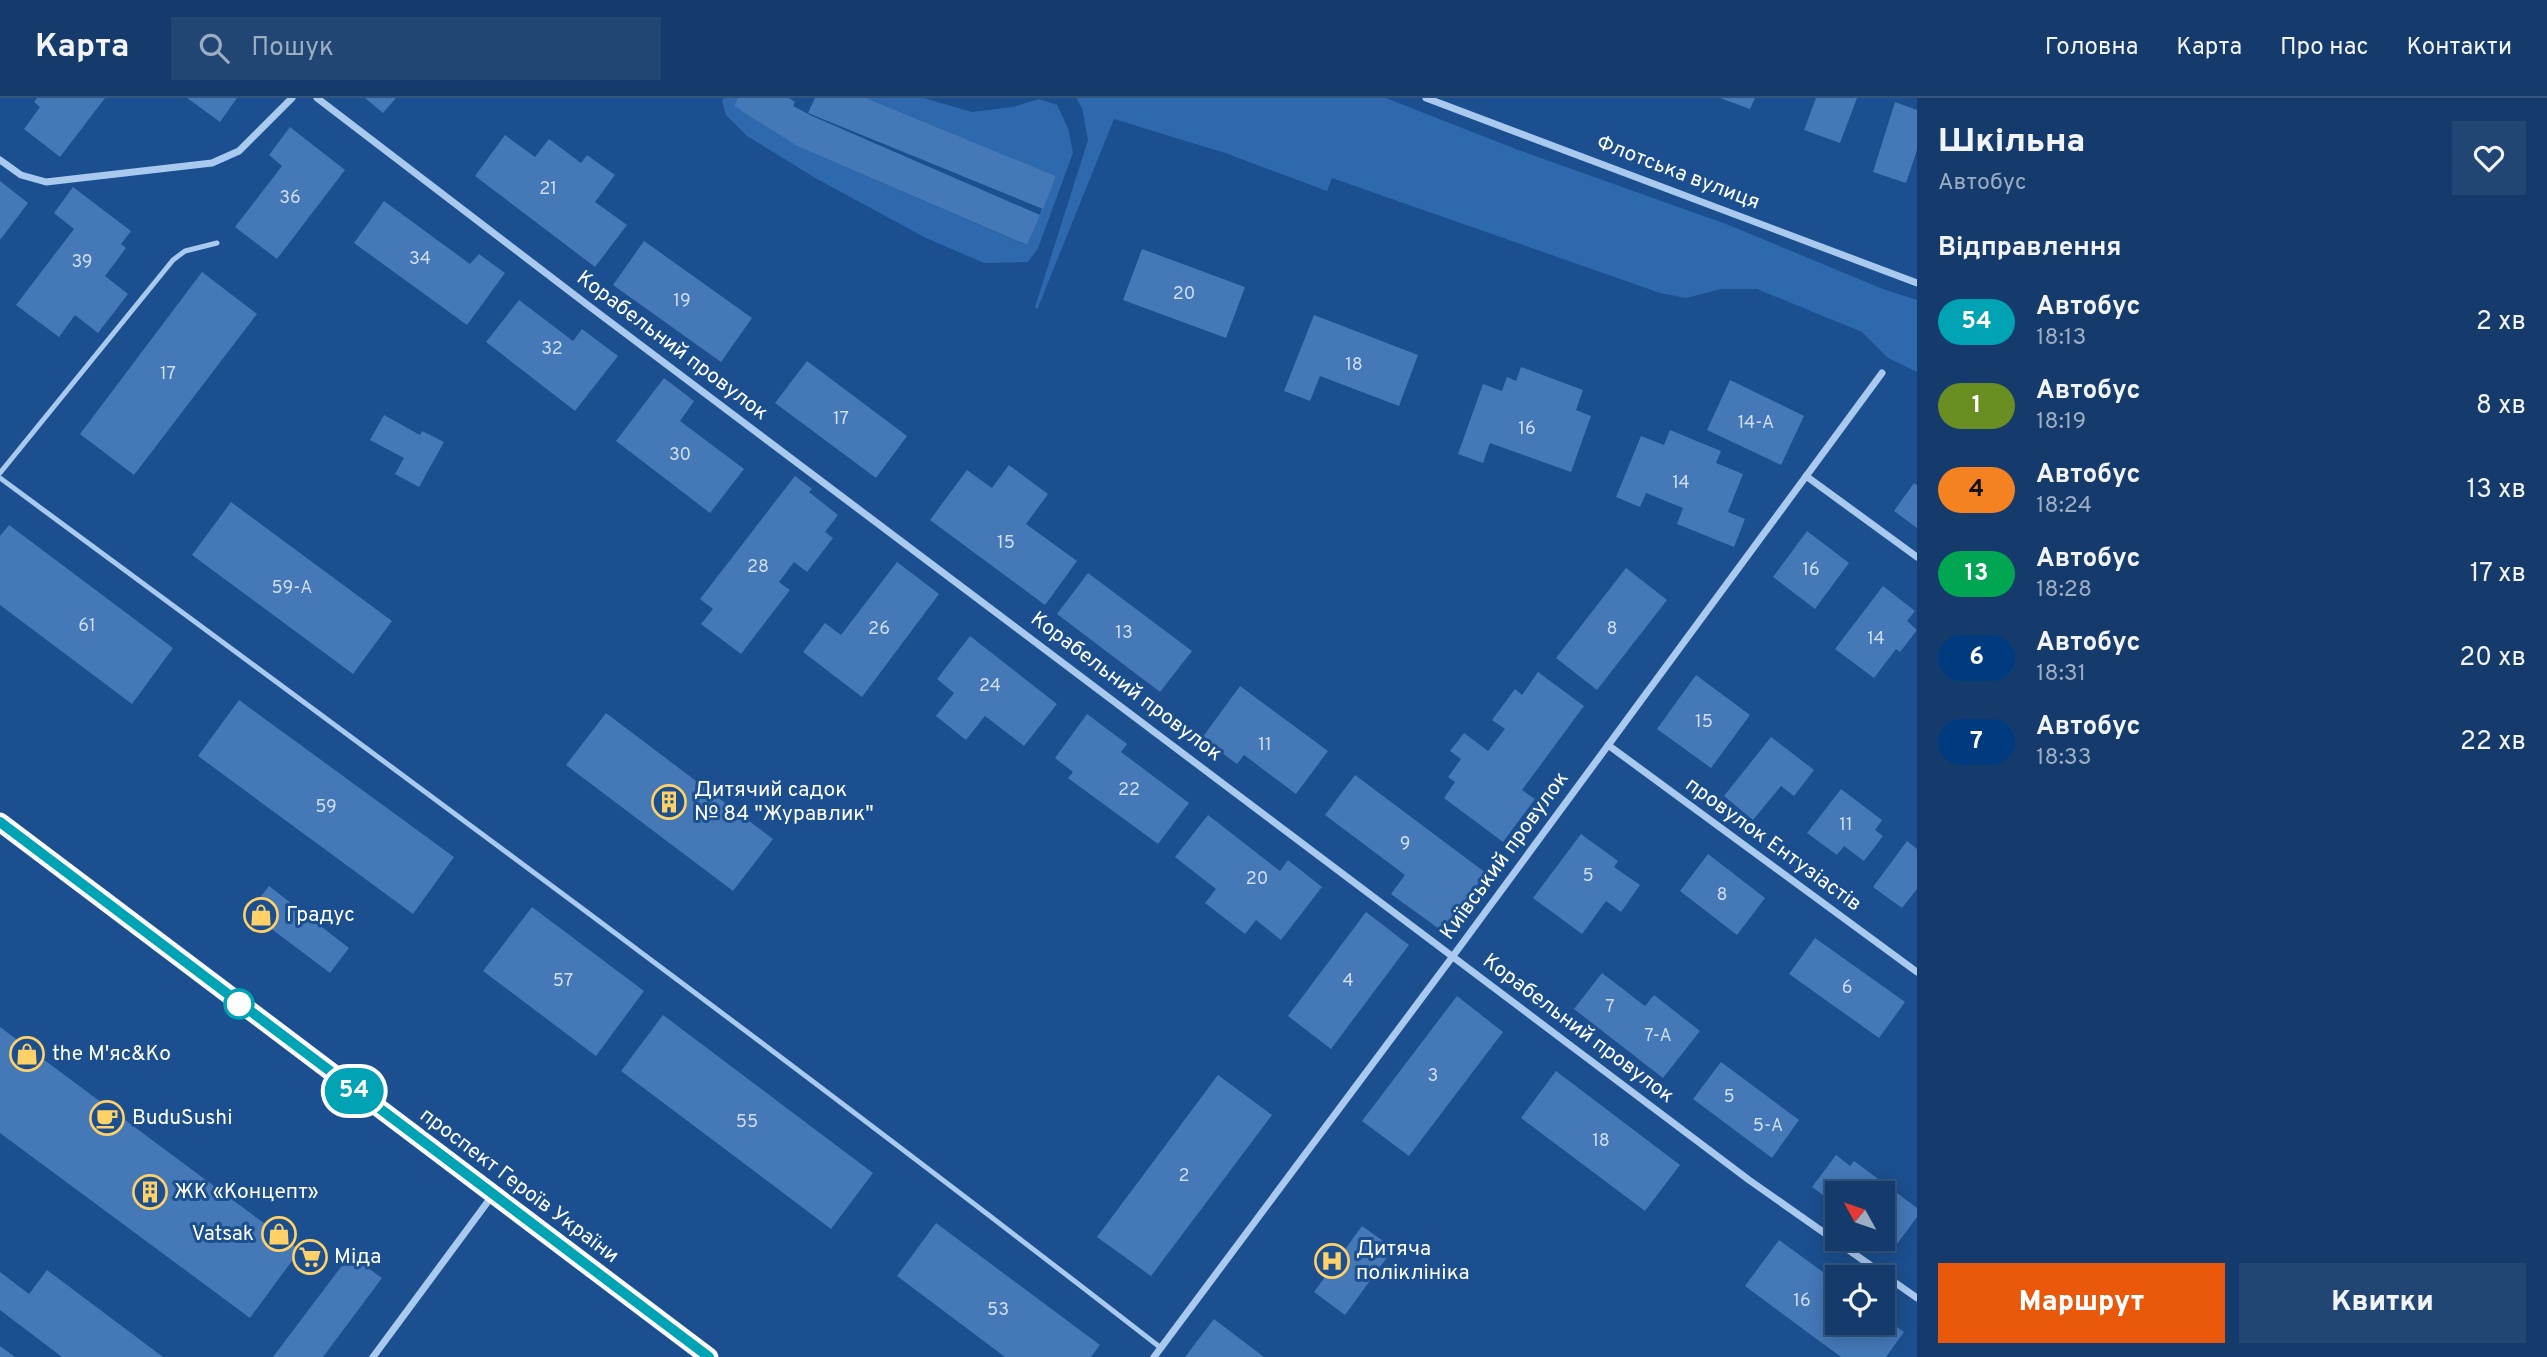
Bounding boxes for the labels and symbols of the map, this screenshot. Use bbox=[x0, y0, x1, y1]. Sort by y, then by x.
street label: Флотська вулиця bbox=[1593, 129, 1763, 217]
house number: 21 bbox=[539, 178, 557, 201]
house number: 36 bbox=[279, 187, 301, 210]
house number: 34 bbox=[409, 248, 431, 271]
house number: 39 bbox=[71, 251, 93, 274]
street label: Корабельний провулок bbox=[571, 265, 773, 427]
house number: 20 bbox=[1173, 283, 1195, 306]
house number: 19 bbox=[673, 290, 691, 313]
house number: 32 bbox=[541, 338, 563, 361]
house number: 18 bbox=[1345, 354, 1363, 377]
house number: 17 bbox=[160, 363, 176, 386]
house number: 17 bbox=[833, 408, 849, 431]
house number: 14-А bbox=[1738, 412, 1774, 435]
house number: 16 bbox=[1518, 418, 1536, 441]
house number: 30 bbox=[669, 444, 691, 467]
house number: 14 bbox=[1672, 472, 1690, 495]
house number: 15 bbox=[997, 532, 1015, 555]
house number: 28 bbox=[747, 556, 769, 579]
house number: 16 bbox=[1802, 559, 1820, 582]
house number: 59-А bbox=[272, 577, 312, 600]
street label: Корабельний провулок bbox=[1025, 606, 1227, 768]
house number: 61 bbox=[78, 615, 96, 638]
house number: 26 bbox=[868, 618, 890, 641]
house number: 8 bbox=[1607, 618, 1618, 641]
house number: 13 bbox=[1115, 622, 1133, 645]
house number: 14 bbox=[1867, 628, 1885, 651]
house number: 24 bbox=[979, 675, 1001, 698]
house number: 15 bbox=[1695, 711, 1713, 734]
house number: 11 bbox=[1258, 734, 1272, 757]
street label: Київський провулок bbox=[1435, 766, 1575, 946]
street label: провулок Ентузіастів bbox=[1679, 772, 1867, 918]
place label: Дитячий садок № 84 "Журавлик" bbox=[694, 777, 874, 828]
house number: 22 bbox=[1118, 779, 1140, 802]
building icon: Дитячий садок № 84 "Журавлик" bbox=[650, 783, 688, 821]
house number: 59 bbox=[315, 796, 337, 819]
house number: 11 bbox=[1839, 814, 1853, 837]
house number: 9 bbox=[1400, 833, 1410, 856]
house number: 5 bbox=[1582, 865, 1594, 888]
house number: 20 bbox=[1246, 868, 1268, 891]
house number: 8 bbox=[1717, 884, 1728, 907]
shop icon: Градус bbox=[242, 896, 280, 934]
place label: Градус bbox=[286, 902, 355, 929]
street label: Корабельний провулок bbox=[1477, 948, 1679, 1110]
house number: 57 bbox=[553, 970, 573, 993]
house number: 4 bbox=[1342, 970, 1354, 993]
house number: 6 bbox=[1842, 977, 1852, 1000]
unlabelled marker bbox=[224, 989, 254, 1019]
house number: 7 bbox=[1605, 996, 1615, 1019]
house number: 7-А bbox=[1644, 1025, 1672, 1048]
shop icon: the М'яс&Kо bbox=[8, 1035, 46, 1073]
place label: the М'яс&Kо bbox=[52, 1041, 171, 1068]
house number: 3 bbox=[1428, 1065, 1438, 1088]
line badge: 54 bbox=[322, 1068, 386, 1114]
house number: 5 bbox=[1723, 1086, 1735, 1109]
cafe icon: BuduSushi bbox=[88, 1099, 126, 1137]
street label: проспект Героїв України bbox=[414, 1102, 624, 1270]
place label: BuduSushi bbox=[132, 1105, 233, 1132]
house number: 55 bbox=[736, 1111, 758, 1134]
house number: 5-А bbox=[1753, 1115, 1783, 1138]
house number: 18 bbox=[1592, 1130, 1610, 1153]
house number: 2 bbox=[1178, 1165, 1190, 1188]
building icon: ЖК «Концепт» bbox=[131, 1173, 169, 1211]
place label: ЖК «Концепт» bbox=[174, 1179, 319, 1206]
north arrow bbox=[1825, 1181, 1895, 1251]
shop icon: Vatsak bbox=[260, 1215, 298, 1253]
place label: Vatsak bbox=[191, 1221, 254, 1248]
place label: Дитяча поліклініка bbox=[1356, 1236, 1470, 1287]
supermarket icon: Міда bbox=[291, 1238, 329, 1276]
hospital icon: Дитяча поліклініка bbox=[1313, 1242, 1351, 1280]
place label: Міда bbox=[334, 1244, 381, 1271]
house number: 16 bbox=[1793, 1290, 1811, 1313]
house number: 53 bbox=[987, 1299, 1009, 1322]

